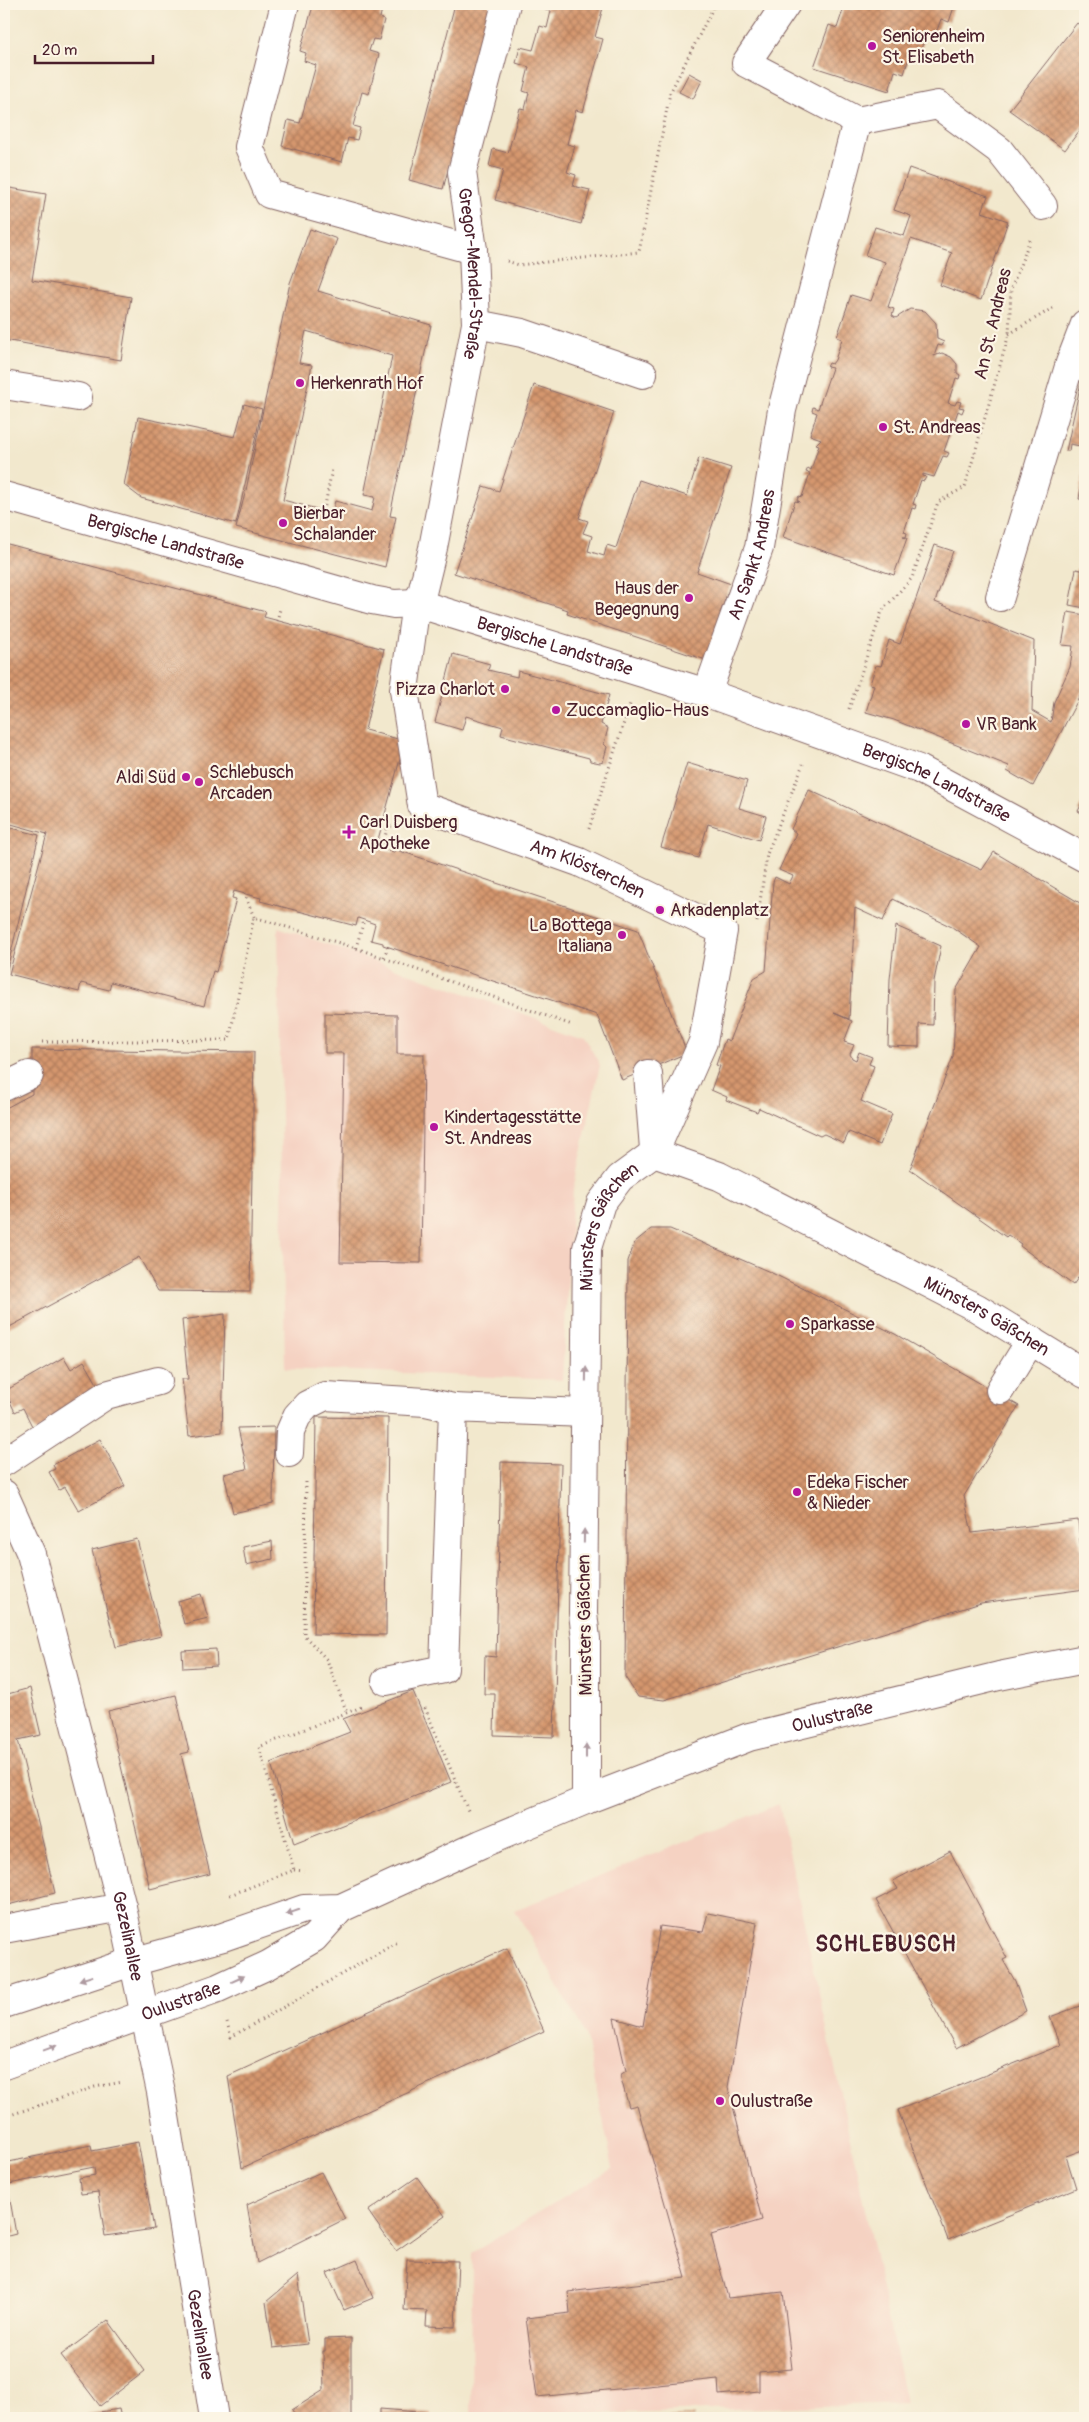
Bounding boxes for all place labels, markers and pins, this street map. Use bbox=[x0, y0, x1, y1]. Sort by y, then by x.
place label: Seniorenheim St. Elisabeth bbox=[882, 25, 985, 69]
marker: Seniorenheim St. Elisabeth bbox=[866, 40, 878, 52]
place label: Herkenrath Hof bbox=[310, 372, 425, 395]
marker: Herkenrath Hof bbox=[294, 377, 306, 389]
place label: St. Andreas bbox=[893, 416, 981, 439]
marker: St. Andreas bbox=[877, 421, 889, 433]
place label: Bierbar Schalander bbox=[293, 502, 377, 546]
marker: Bierbar Schalander bbox=[277, 517, 289, 529]
place label: Haus der Begegnung bbox=[594, 577, 680, 621]
marker: Haus der Begegnung bbox=[683, 592, 695, 604]
place label: Pizza Charlot bbox=[395, 678, 496, 701]
marker: Pizza Charlot bbox=[499, 683, 511, 695]
place label: Zuccamaglio-Haus bbox=[566, 699, 709, 722]
marker: Zuccamaglio-Haus bbox=[550, 704, 562, 716]
place label: VR Bank bbox=[976, 713, 1037, 736]
marker: VR Bank bbox=[960, 718, 972, 730]
place label: Schlebusch Arcaden bbox=[209, 761, 294, 805]
place label: Aldi Süd bbox=[115, 766, 176, 789]
marker: Aldi Süd bbox=[180, 771, 192, 783]
marker: Schlebusch Arcaden bbox=[193, 776, 205, 788]
place label: Carl Duisberg Apotheke bbox=[359, 811, 458, 855]
marker: Carl Duisberg Apotheke bbox=[343, 826, 355, 838]
place label: Arkadenplatz bbox=[670, 899, 769, 922]
marker: Arkadenplatz bbox=[654, 904, 666, 916]
place label: La Bottega Italiana bbox=[529, 914, 612, 958]
marker: La Bottega Italiana bbox=[616, 929, 628, 941]
place label: Kindertagesstätte St. Andreas bbox=[444, 1106, 581, 1150]
marker: Kindertagesstätte St. Andreas bbox=[428, 1121, 440, 1133]
place label: Sparkasse bbox=[800, 1313, 875, 1336]
marker: Sparkasse bbox=[784, 1318, 796, 1330]
place label: Edeka Fischer & Nieder bbox=[807, 1471, 910, 1515]
marker: Edeka Fischer & Nieder bbox=[791, 1486, 803, 1498]
place label: Oulustraße bbox=[730, 2090, 813, 2113]
marker: Oulustraße bbox=[714, 2095, 726, 2107]

